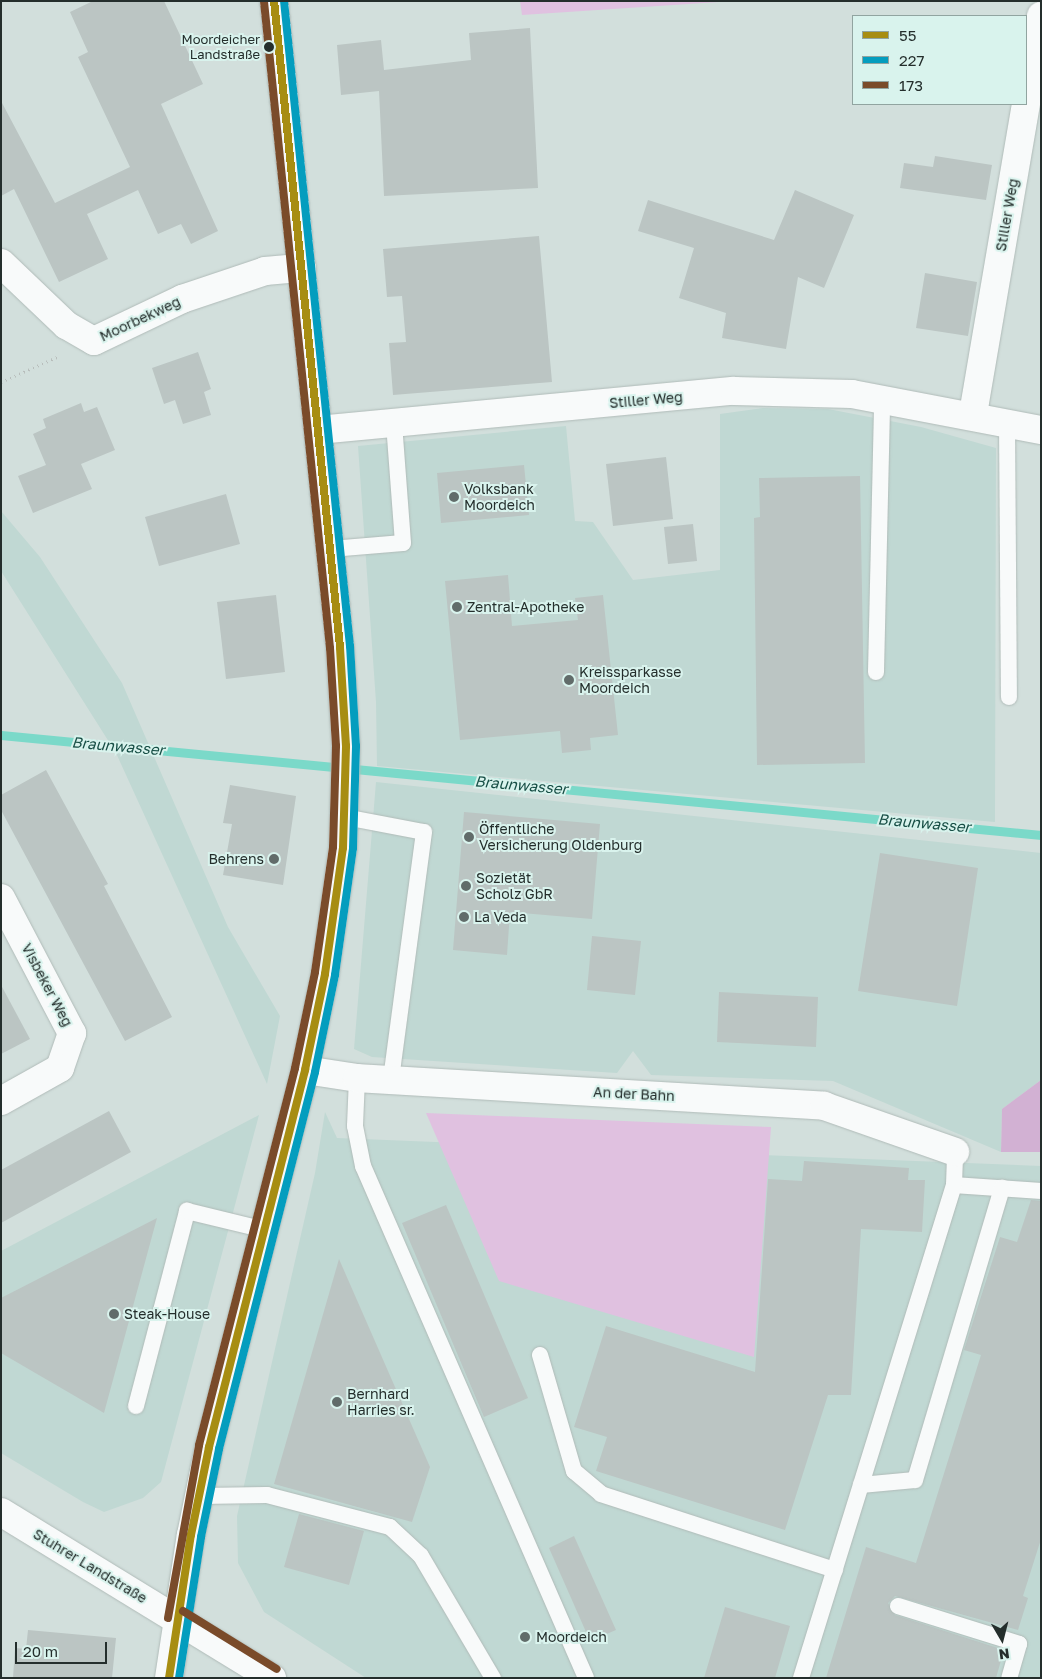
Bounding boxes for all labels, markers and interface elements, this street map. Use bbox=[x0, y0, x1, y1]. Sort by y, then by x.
legend bbox=[852, 15, 1027, 105]
text: 55 bbox=[899, 26, 916, 44]
place label: Moordeicher Landstraße bbox=[182, 32, 260, 63]
marker: Moordeicher Landstraße bbox=[264, 42, 274, 52]
text: 227 bbox=[899, 51, 924, 69]
text: 173 bbox=[899, 76, 923, 94]
street label: Stiller Weg bbox=[992, 177, 1022, 253]
street label: Moorbekweg bbox=[97, 293, 183, 345]
street label: Stiller Weg bbox=[609, 388, 683, 412]
place label: Volksbank Moordeich bbox=[464, 481, 535, 514]
marker: Volksbank Moordeich bbox=[448, 491, 460, 503]
place label: Zentral-Apotheke bbox=[467, 599, 584, 615]
marker: Zentral-Apotheke bbox=[451, 601, 463, 613]
place label: Kreissparkasse Moordeich bbox=[579, 664, 681, 696]
marker: Kreissparkasse Moordeich bbox=[563, 674, 575, 686]
water label: Braunwasser bbox=[71, 733, 165, 759]
water label: Braunwasser bbox=[474, 772, 568, 798]
water label: Braunwasser bbox=[877, 810, 971, 836]
place label: Öffentliche Versicherung Oldenburg bbox=[479, 821, 642, 854]
marker: Öffentliche Versicherung Oldenburg bbox=[463, 831, 475, 843]
place label: Behrens bbox=[208, 851, 264, 867]
marker: Behrens bbox=[268, 853, 280, 865]
place label: Sozietät Scholz GbR bbox=[476, 870, 553, 902]
marker: Sozietät Scholz GbR bbox=[460, 880, 472, 892]
place label: La Veda bbox=[474, 909, 527, 925]
marker: La Veda bbox=[458, 911, 470, 923]
street label: Visbeker Weg bbox=[18, 941, 76, 1029]
street label: An der Bahn bbox=[593, 1083, 675, 1105]
place label: Steak-House bbox=[124, 1306, 210, 1322]
marker: Steak-House bbox=[108, 1308, 120, 1320]
place label: Bernhard Harries sr. bbox=[347, 1386, 415, 1418]
marker: Bernhard Harries sr. bbox=[331, 1396, 343, 1408]
street label: Stuhrer Landstraße bbox=[30, 1525, 150, 1607]
north arrow bbox=[977, 1614, 1027, 1664]
place label: Moordeich bbox=[536, 1629, 607, 1645]
marker: Moordeich bbox=[518, 1630, 532, 1644]
scale bar bbox=[18, 1632, 110, 1664]
text: 20 m bbox=[23, 1642, 58, 1660]
text: N bbox=[998, 1645, 1011, 1664]

